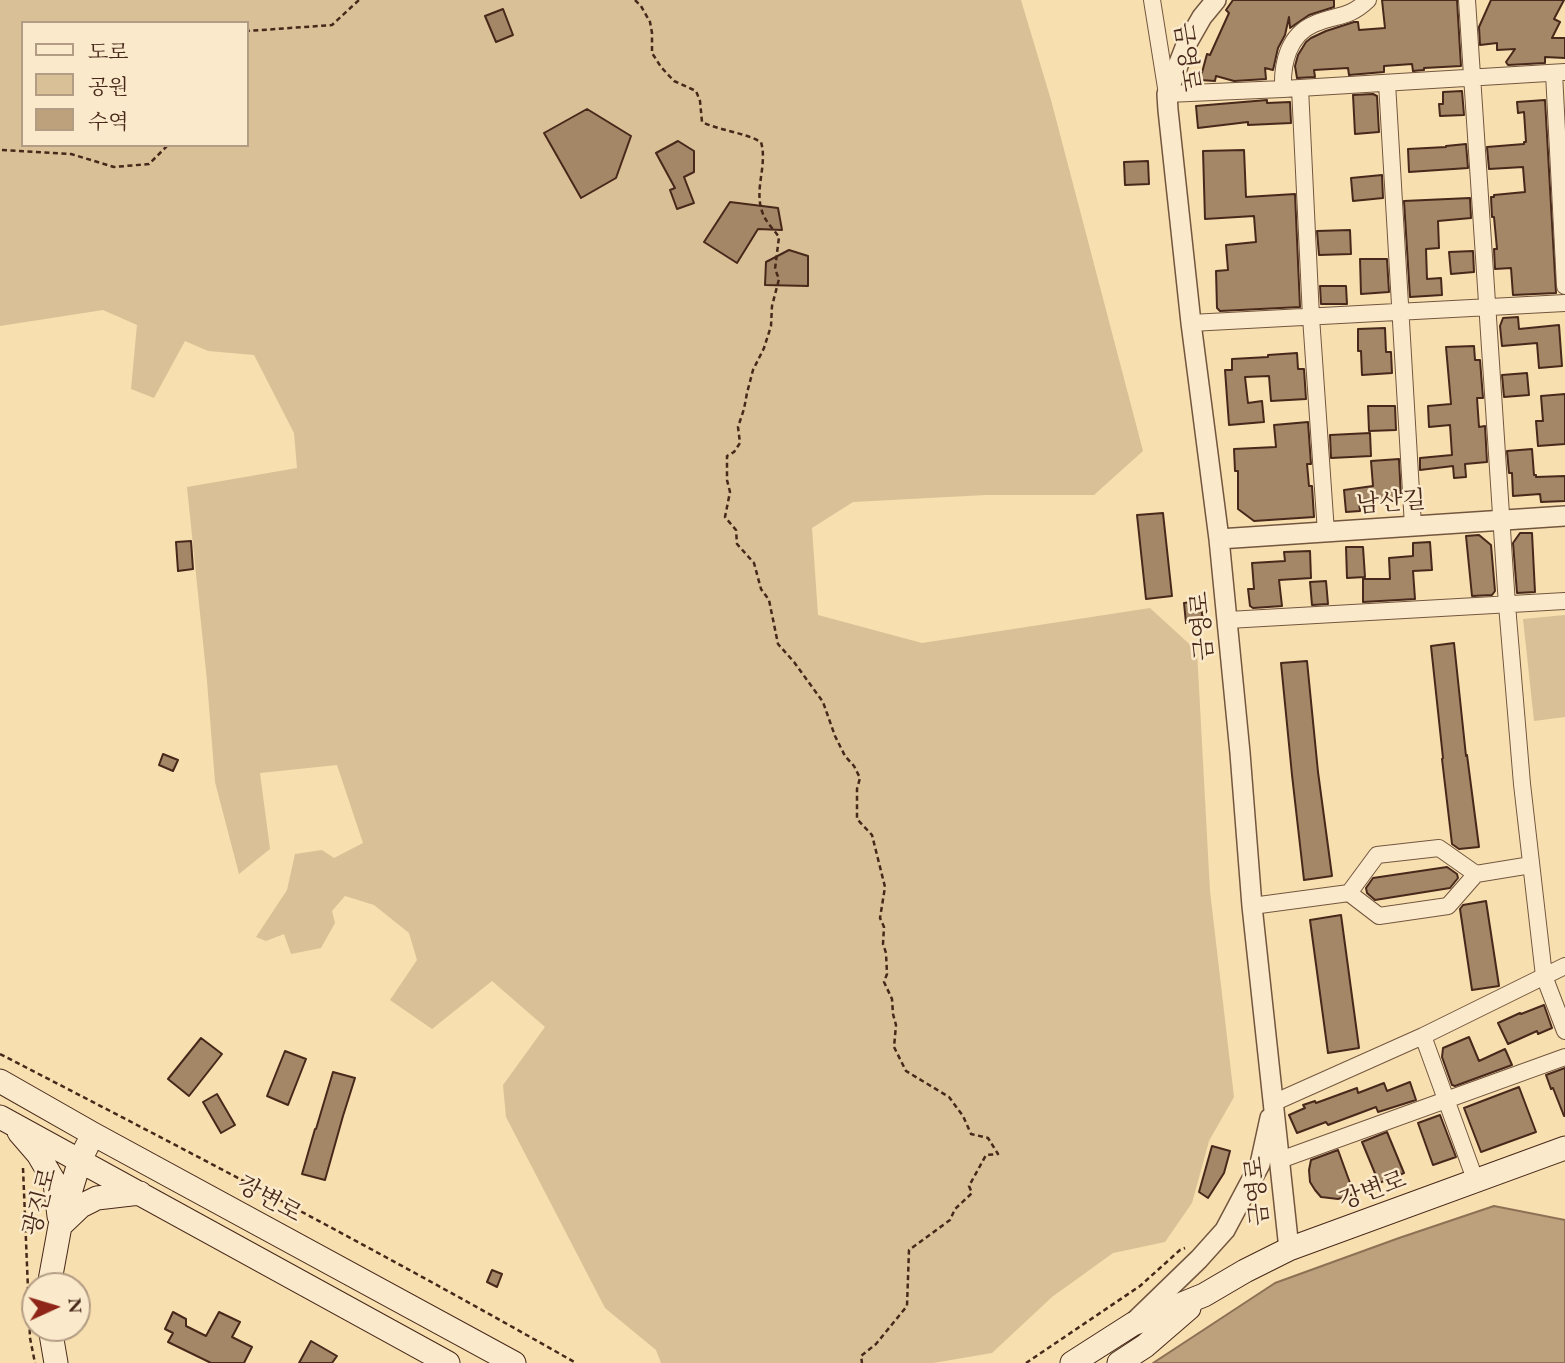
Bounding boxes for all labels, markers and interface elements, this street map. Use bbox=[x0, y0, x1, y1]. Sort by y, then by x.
legend bbox=[21, 21, 248, 147]
street label: 금영로 bbox=[1167, 21, 1205, 93]
text: 도로 bbox=[88, 38, 129, 65]
text: 공원 bbox=[88, 73, 129, 100]
text: 수역 bbox=[88, 108, 129, 135]
street label: 남산길 bbox=[1355, 486, 1427, 520]
street label: 금영로 bbox=[1186, 590, 1220, 662]
street label: 금영로 bbox=[1240, 1155, 1276, 1227]
street label: 광진로 bbox=[18, 1165, 64, 1239]
street label: 강변로 bbox=[1335, 1166, 1411, 1216]
street label: 강변로 bbox=[232, 1171, 306, 1229]
north arrow bbox=[21, 1272, 91, 1342]
text: N bbox=[62, 1297, 88, 1314]

